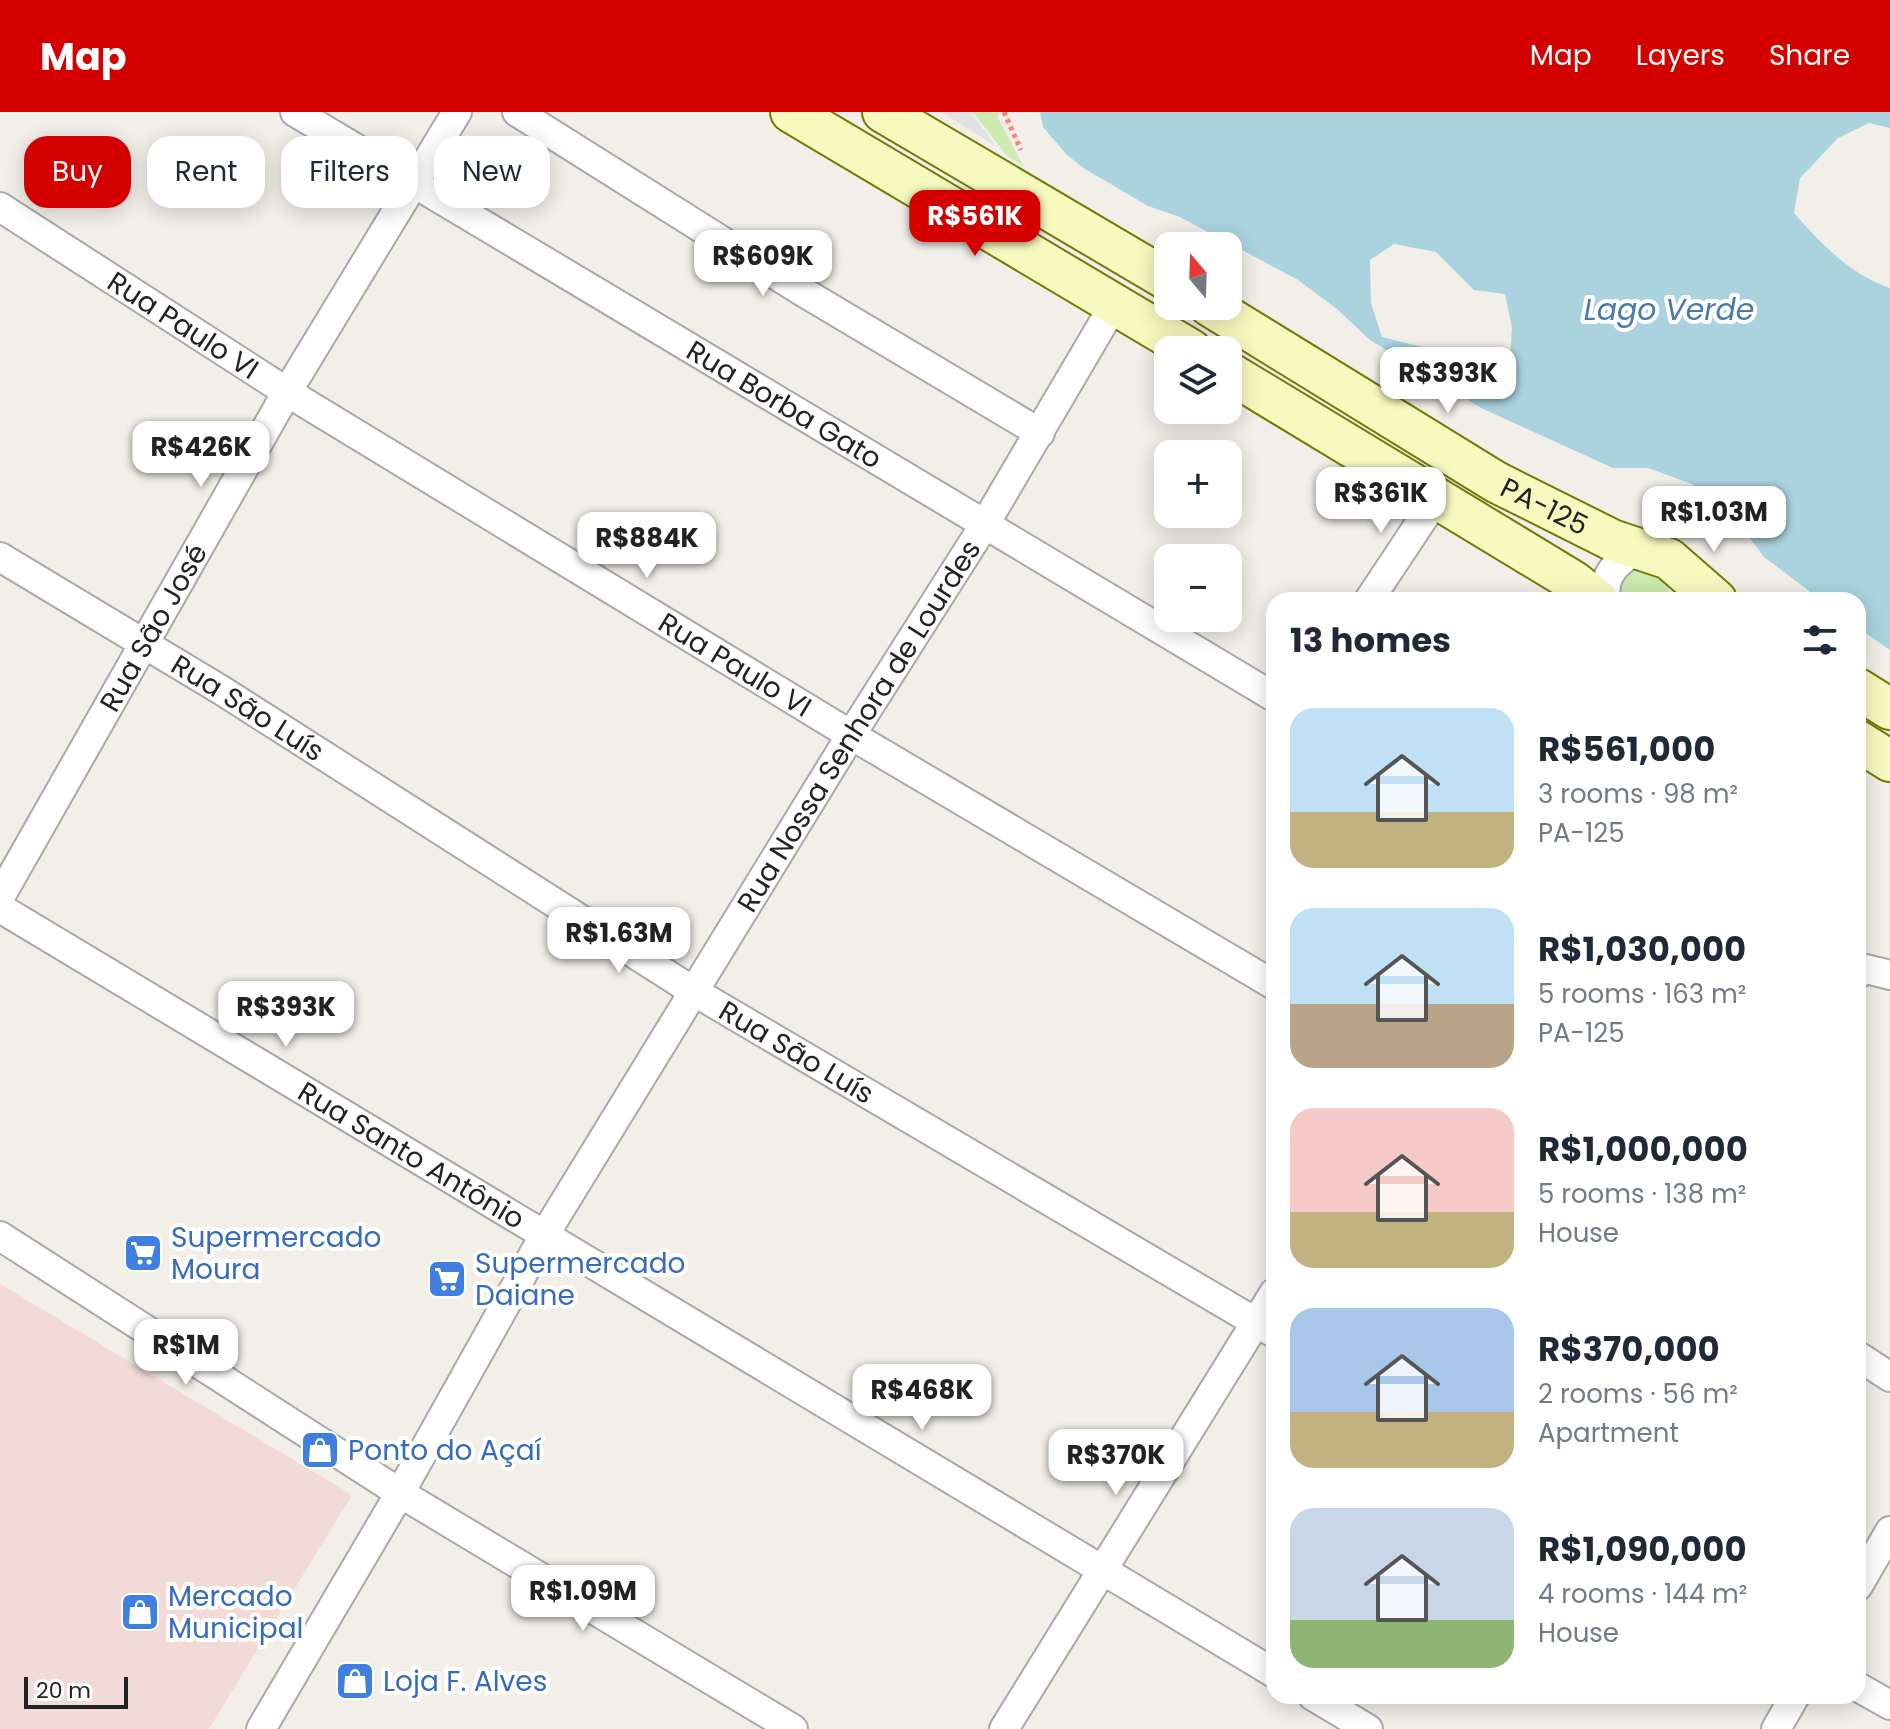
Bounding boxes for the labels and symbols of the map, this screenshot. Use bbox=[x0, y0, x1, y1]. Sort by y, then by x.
pin: R$561K bbox=[910, 190, 1040, 258]
pin: R$609K bbox=[698, 230, 828, 298]
north arrow bbox=[1154, 232, 1242, 320]
street label: Rua Paulo VI bbox=[100, 262, 266, 389]
water label: Lago Verde bbox=[1584, 288, 1754, 331]
street label: Rua Borba Gato bbox=[679, 331, 889, 478]
pin: R$393K bbox=[1383, 347, 1513, 415]
pin: R$426K bbox=[136, 421, 266, 489]
pin: R$361K bbox=[1316, 467, 1446, 535]
street label: PA-125 bbox=[1494, 468, 1595, 545]
pin: R$1.03M bbox=[1640, 486, 1788, 554]
pin: R$884K bbox=[582, 512, 712, 580]
street label: Rua Nossa Senhora de Lourdes bbox=[728, 532, 990, 920]
street label: Rua São José bbox=[90, 537, 217, 719]
street label: Rua Paulo VI bbox=[651, 603, 819, 726]
street label: Rua São Luís bbox=[164, 645, 331, 771]
pin: R$1.63M bbox=[545, 907, 693, 975]
pin: R$393K bbox=[221, 981, 351, 1049]
street label: Rua São Luís bbox=[712, 992, 881, 1113]
street label: Rua Santo Antônio bbox=[291, 1072, 532, 1239]
place label: Supermercado Moura bbox=[171, 1218, 382, 1289]
supermarket icon: Supermercado Moura bbox=[122, 1232, 164, 1274]
place label: Supermercado Daiane bbox=[475, 1244, 686, 1315]
supermarket icon: Supermercado Daiane bbox=[426, 1258, 468, 1300]
pin: R$1M bbox=[139, 1319, 233, 1387]
pin: R$468K bbox=[857, 1364, 987, 1432]
shop icon: Ponto do Açaí bbox=[299, 1429, 341, 1471]
pin: R$370K bbox=[1051, 1429, 1181, 1497]
place label: Ponto do Açaí bbox=[348, 1431, 542, 1470]
pin: R$1.09M bbox=[509, 1565, 657, 1633]
place label: Mercado Municipal bbox=[168, 1577, 303, 1648]
shop icon: Mercado Municipal bbox=[119, 1591, 161, 1633]
shop icon: Loja F. Alves bbox=[334, 1660, 376, 1702]
place label: Loja F. Alves bbox=[383, 1662, 547, 1701]
scale bar bbox=[24, 1673, 128, 1709]

